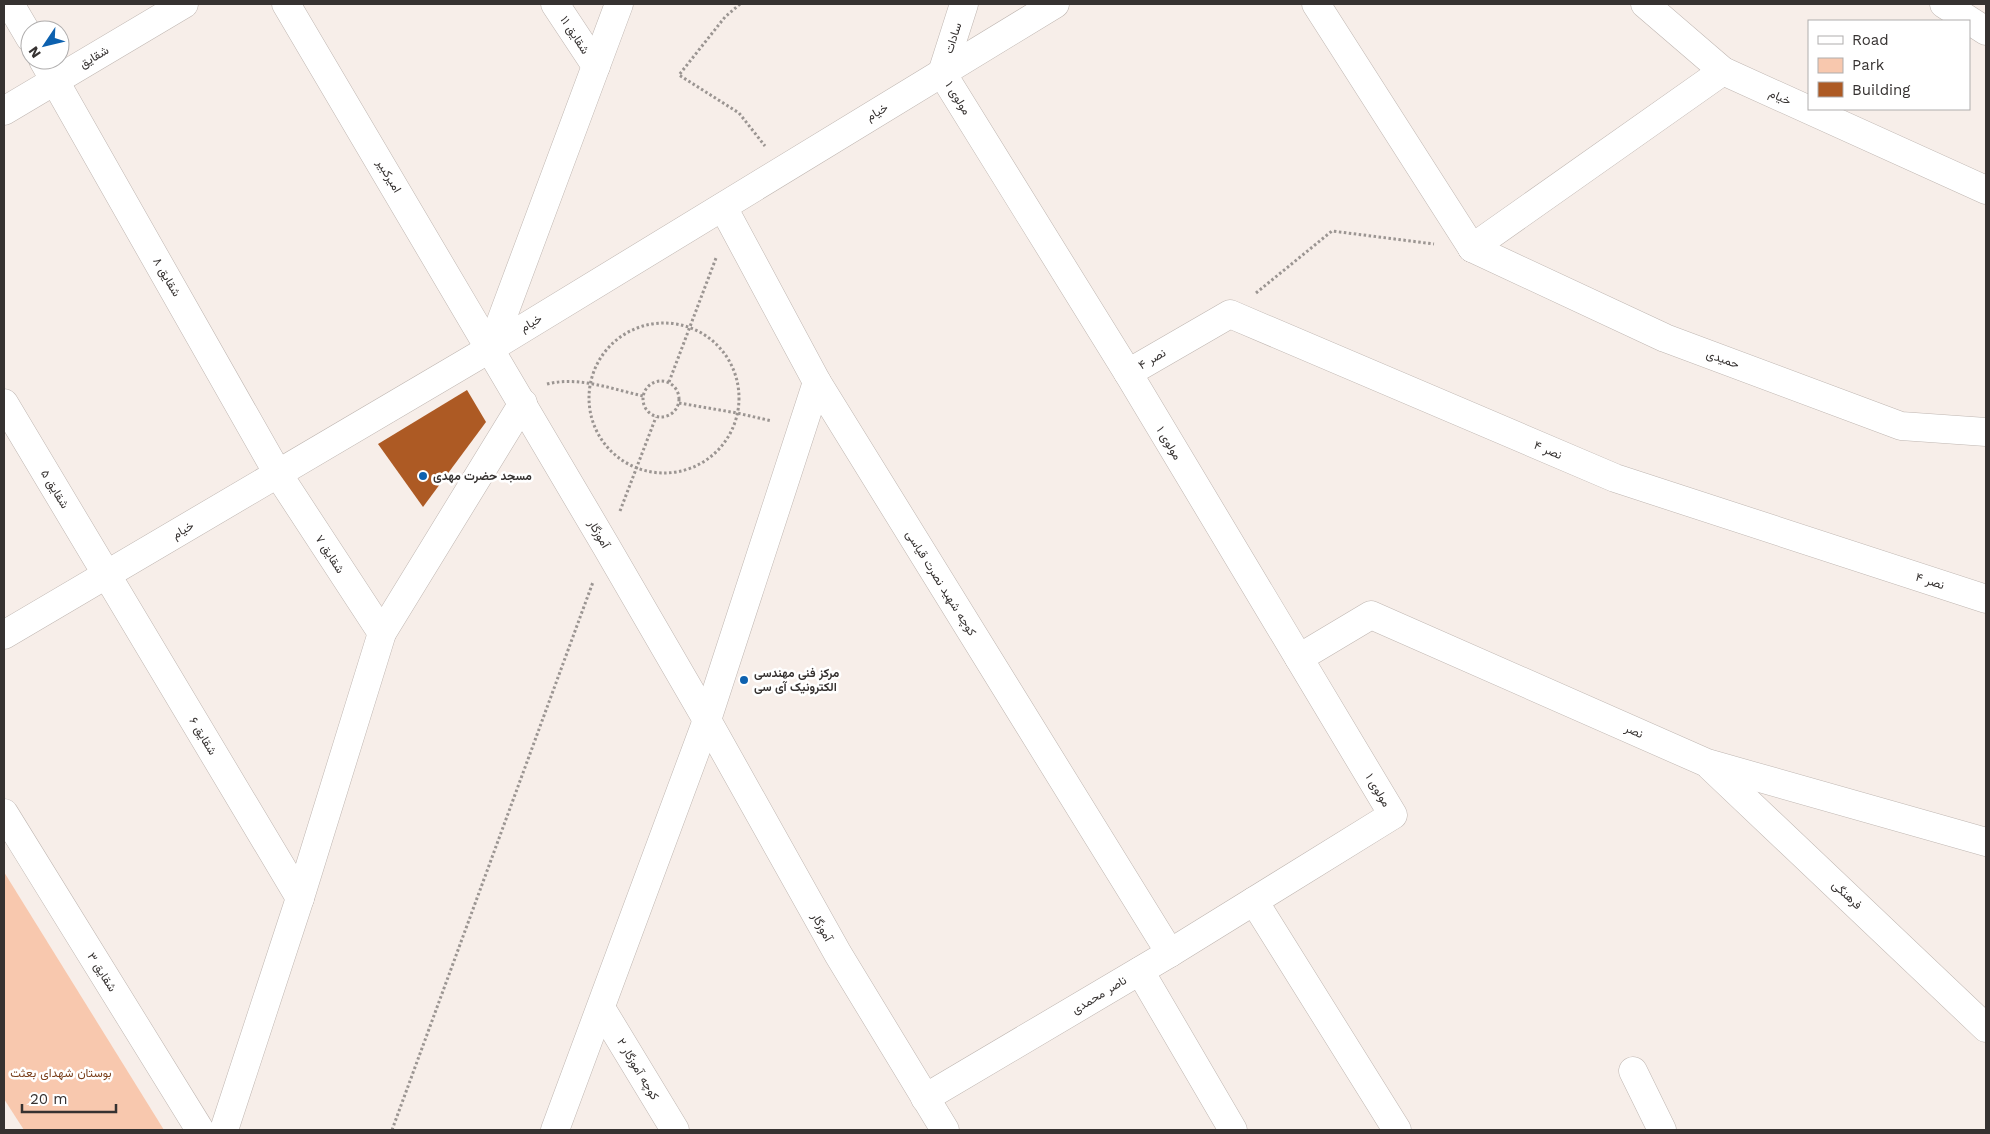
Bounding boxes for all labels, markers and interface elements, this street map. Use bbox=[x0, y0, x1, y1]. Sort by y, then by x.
street label: شقایق ۱۱ bbox=[557, 13, 592, 57]
north arrow bbox=[20, 20, 70, 70]
legend bbox=[1808, 20, 1970, 110]
street label: سادات bbox=[941, 21, 965, 55]
text: Road bbox=[1852, 31, 1889, 49]
street label: شقایق bbox=[77, 43, 112, 72]
text: N bbox=[25, 44, 44, 61]
text: Park bbox=[1852, 56, 1885, 74]
street label: مولوی ۱ bbox=[942, 79, 974, 118]
text: Building bbox=[1852, 81, 1910, 99]
street label: خیام bbox=[1766, 86, 1793, 109]
street label: خیام bbox=[864, 100, 891, 125]
street label: امیرکبیر bbox=[372, 156, 404, 196]
street label: شقایق ۸ bbox=[149, 255, 184, 300]
street label: خیام bbox=[518, 311, 545, 336]
street label: نصر ۴ bbox=[1136, 346, 1169, 373]
street label: حمیدی bbox=[1704, 347, 1741, 372]
street label: مولوی ۱ bbox=[1153, 424, 1184, 463]
street label: نصر ۴ bbox=[1531, 438, 1564, 463]
street label: شقایق ۵ bbox=[37, 467, 72, 511]
place label: مسجد حضرت مهدی bbox=[433, 469, 532, 484]
marker: مسجد حضرت مهدی bbox=[417, 470, 429, 482]
street label: آموزگار bbox=[584, 517, 613, 552]
street label: خیام bbox=[170, 518, 197, 543]
street label: کوچه شهید نصرت قیاسی bbox=[902, 528, 979, 639]
street label: شقایق ۷ bbox=[312, 532, 348, 576]
street label: نصر ۴ bbox=[1914, 570, 1946, 593]
place label: مرکز فنی مهندسی الکترونیک آی سی bbox=[754, 666, 840, 695]
marker: مرکز فنی مهندسی الکترونیک آی سی bbox=[738, 674, 750, 686]
street label: شقایق ۶ bbox=[185, 715, 220, 758]
street label: نصر bbox=[1621, 720, 1645, 742]
street label: مولوی ۱ bbox=[1362, 771, 1393, 810]
street label: فرهنگی bbox=[1829, 878, 1865, 913]
street label: آموزگار bbox=[807, 910, 836, 945]
street label: شقایق ۳ bbox=[84, 950, 119, 995]
street label: ناصر محمدی bbox=[1069, 973, 1130, 1018]
street label: کوچه آموزگار ۲ bbox=[613, 1036, 662, 1103]
park label: بوستان شهدای بعثت bbox=[10, 1066, 112, 1081]
scale bar bbox=[22, 1082, 116, 1114]
text: 20 m bbox=[30, 1090, 68, 1108]

